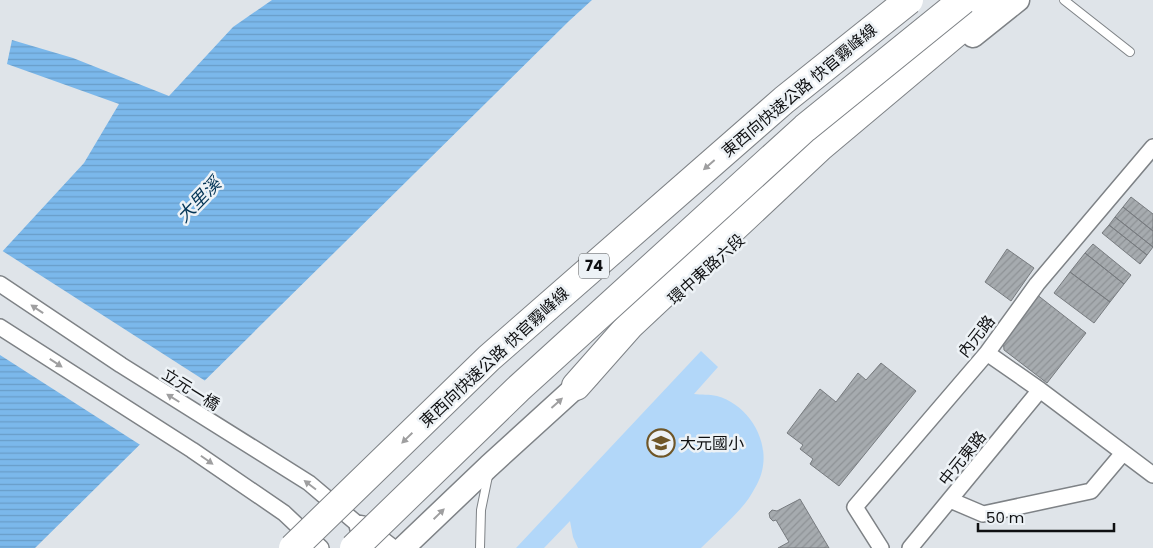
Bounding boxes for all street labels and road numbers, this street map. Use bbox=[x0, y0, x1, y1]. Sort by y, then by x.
street label: 東西向快速公路 快官霧峰線 bbox=[717, 18, 882, 162]
street label: 環中東路六段 bbox=[663, 229, 750, 310]
road number: 74 bbox=[579, 254, 609, 278]
street label: 東西向快速公路 快官霧峰線 bbox=[415, 282, 574, 433]
street label: 內元路 bbox=[953, 310, 1000, 362]
street label: 立元一橋 bbox=[157, 363, 224, 416]
street label: 中元東路 bbox=[933, 426, 991, 490]

